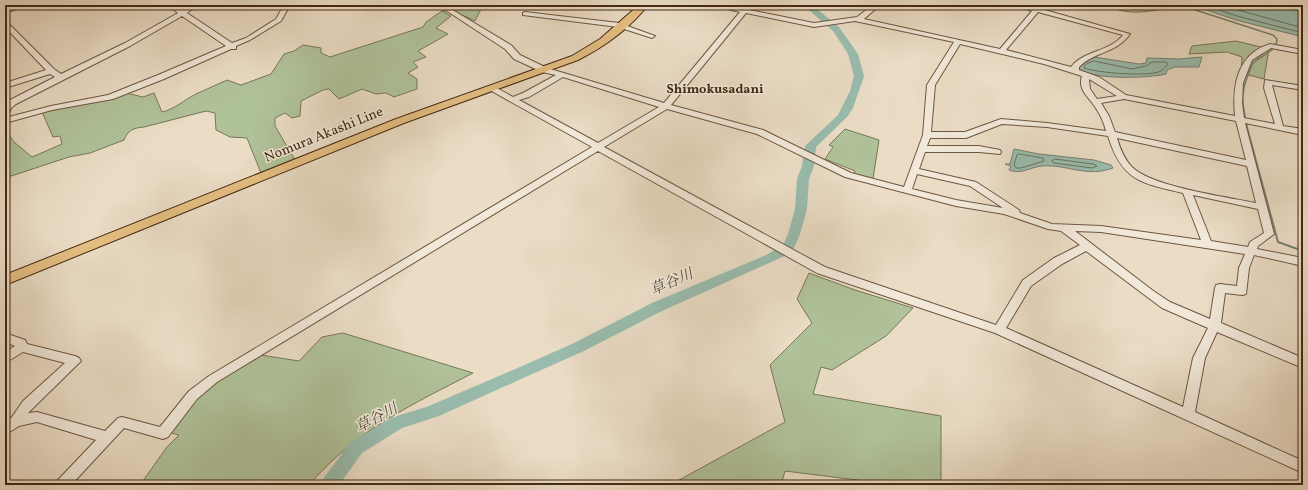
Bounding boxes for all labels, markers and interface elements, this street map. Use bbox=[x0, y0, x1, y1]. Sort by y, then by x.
district label: Shimokusadani bbox=[666, 81, 764, 99]
street label: Nomura Akashi Line bbox=[262, 102, 387, 168]
water label: 草谷川 bbox=[647, 263, 699, 302]
water label: 草谷川 bbox=[352, 398, 404, 439]

